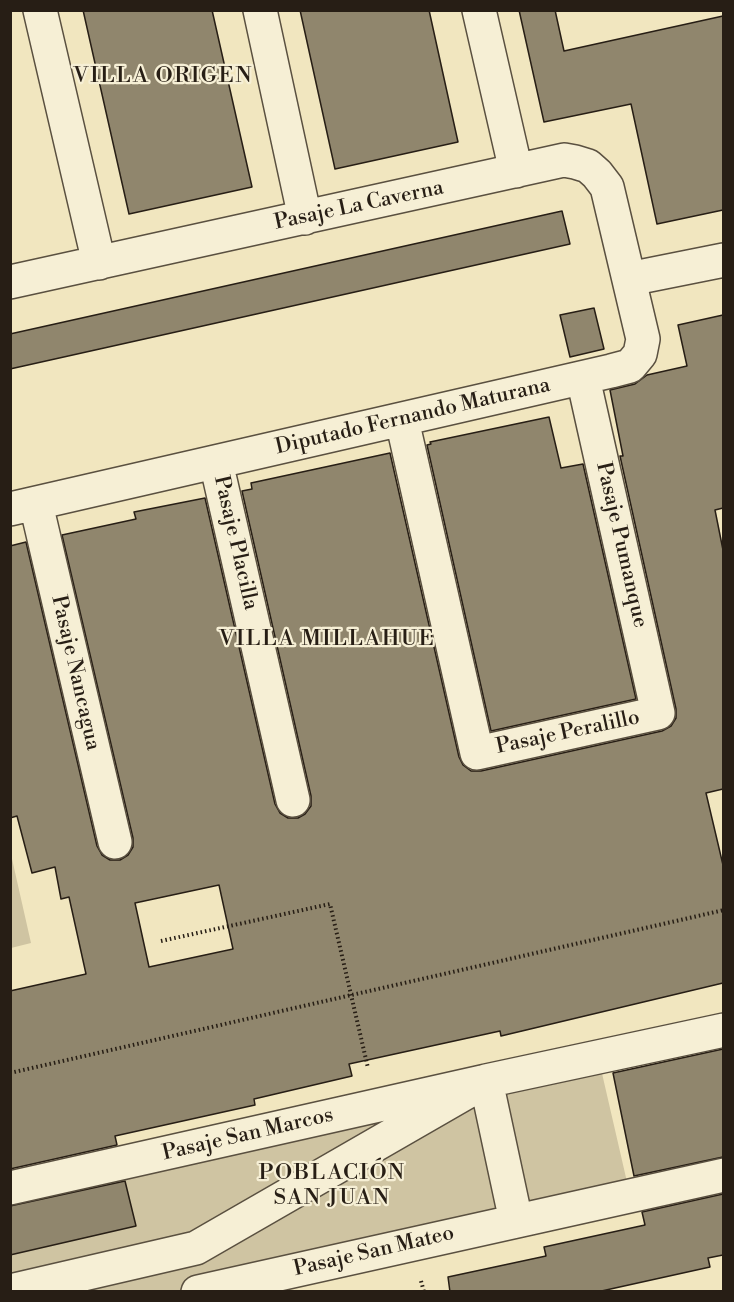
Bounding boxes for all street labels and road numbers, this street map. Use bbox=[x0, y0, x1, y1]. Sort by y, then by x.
street label: Pasaje La Caverna bbox=[272, 176, 446, 236]
street label: Diputado Fernando Maturana bbox=[273, 373, 553, 461]
street label: Pasaje Pumanque bbox=[590, 460, 652, 630]
street label: Pasaje Placilla bbox=[207, 473, 263, 613]
street label: Pasaje Nancagua bbox=[45, 593, 105, 753]
street label: Pasaje Peralillo bbox=[494, 705, 642, 761]
street label: Pasaje San Marcos bbox=[160, 1103, 336, 1167]
street label: Pasaje San Mateo bbox=[291, 1221, 457, 1283]

